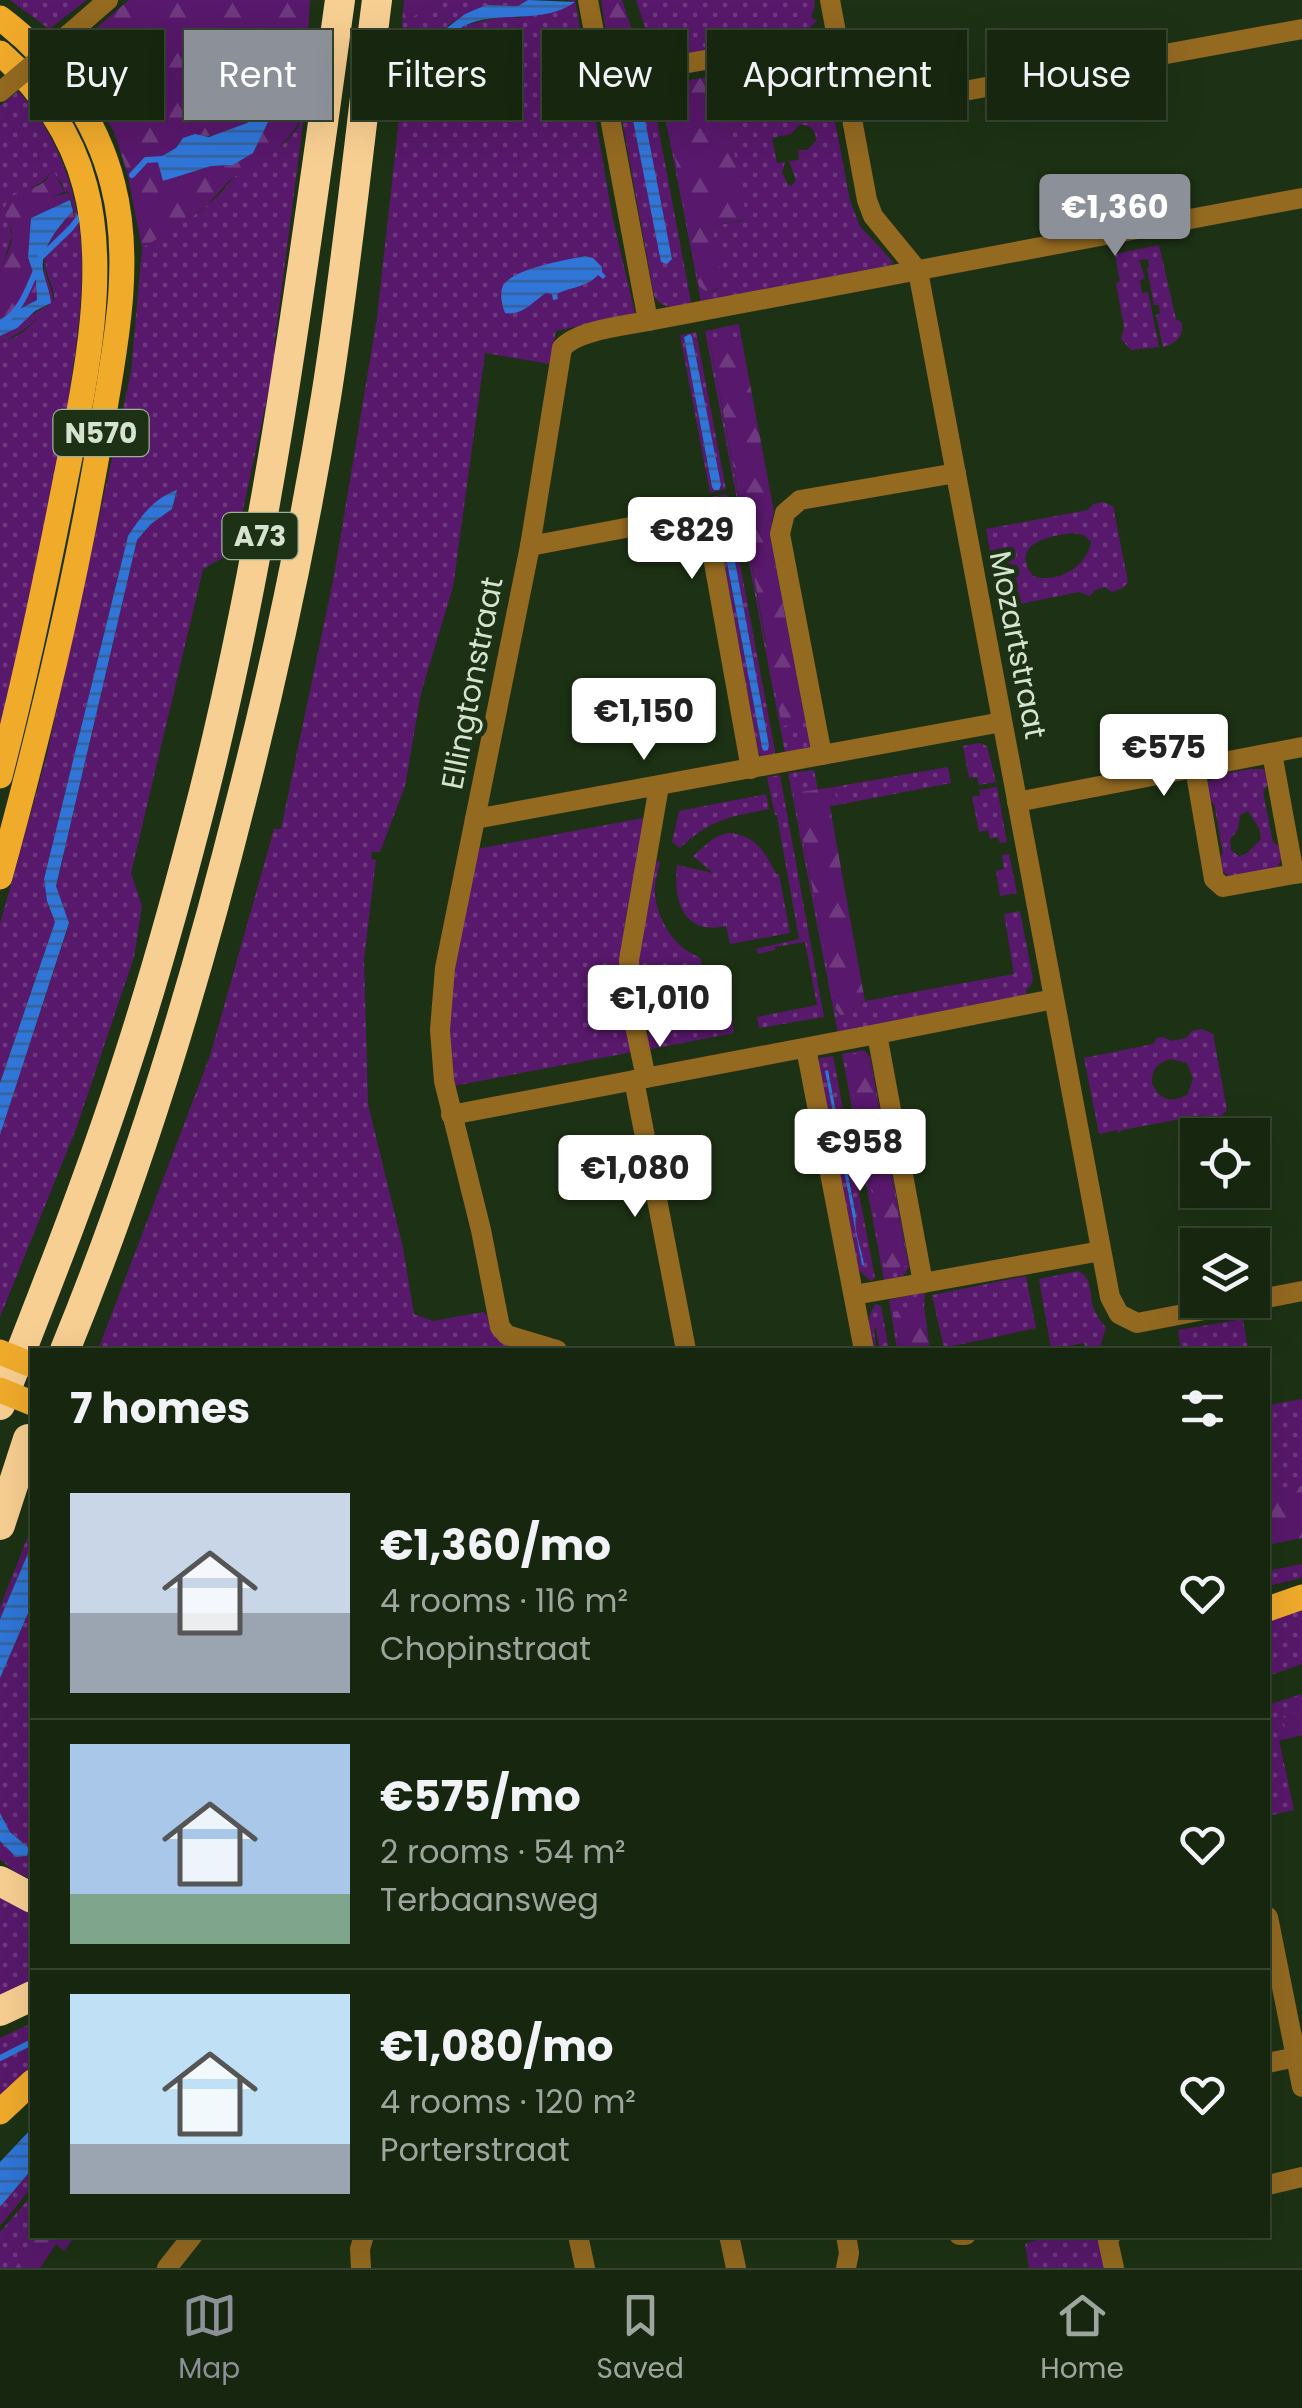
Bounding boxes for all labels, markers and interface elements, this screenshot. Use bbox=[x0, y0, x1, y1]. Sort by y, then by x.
chip: Buy bbox=[30, 30, 164, 120]
chip: Rent bbox=[184, 30, 332, 120]
chip: Filters bbox=[352, 30, 522, 120]
chip: New bbox=[542, 30, 687, 120]
chip: Apartment bbox=[707, 30, 967, 120]
chip: House bbox=[987, 30, 1166, 120]
pin: €1,360 bbox=[1034, 174, 1196, 259]
text: €1,360 bbox=[1061, 184, 1169, 229]
road number: N570 bbox=[54, 410, 148, 456]
pin: €829 bbox=[633, 497, 751, 582]
text: €829 bbox=[650, 507, 734, 552]
road number: A73 bbox=[222, 513, 298, 559]
street label: Mozartstraat bbox=[979, 547, 1057, 743]
street label: Ellingtonstraat bbox=[430, 573, 514, 793]
pin: €1,150 bbox=[563, 678, 725, 763]
text: €1,150 bbox=[594, 688, 694, 733]
pin: €575 bbox=[1105, 714, 1223, 799]
text: €575 bbox=[1122, 724, 1206, 769]
pin: €1,010 bbox=[579, 965, 741, 1050]
text: €1,010 bbox=[610, 975, 710, 1020]
pin: €958 bbox=[801, 1109, 919, 1194]
map controls bbox=[1180, 1118, 1270, 1318]
button: locate bbox=[1180, 1118, 1270, 1208]
text: €958 bbox=[817, 1119, 903, 1164]
pin: €1,080 bbox=[554, 1135, 716, 1220]
text: €1,080 bbox=[580, 1145, 690, 1190]
button: layers bbox=[1180, 1228, 1270, 1318]
text: 7 homes bbox=[70, 1379, 250, 1438]
icon: filters bbox=[1175, 1381, 1230, 1436]
text: €1,360/mo bbox=[380, 1516, 611, 1575]
icon: home bbox=[150, 1533, 270, 1653]
icon: heart bbox=[1175, 1566, 1230, 1621]
text: 4 rooms · 116 m² bbox=[380, 1578, 628, 1623]
text: Chopinstraat bbox=[380, 1626, 591, 1671]
text: €575/mo bbox=[380, 1767, 581, 1826]
icon: home bbox=[150, 1784, 270, 1904]
icon: heart bbox=[1175, 1817, 1230, 1872]
text: 2 rooms · 54 m² bbox=[380, 1829, 626, 1874]
text: Terbaansweg bbox=[380, 1877, 599, 1922]
text: €1,080/mo bbox=[380, 2017, 614, 2076]
icon: home bbox=[150, 2034, 270, 2154]
icon: heart bbox=[1175, 2067, 1230, 2122]
text: 4 rooms · 120 m² bbox=[380, 2079, 636, 2124]
text: Porterstraat bbox=[380, 2127, 570, 2172]
tab: Map bbox=[178, 2288, 240, 2390]
tab: Saved bbox=[597, 2288, 684, 2390]
tab: Home bbox=[1040, 2288, 1124, 2390]

